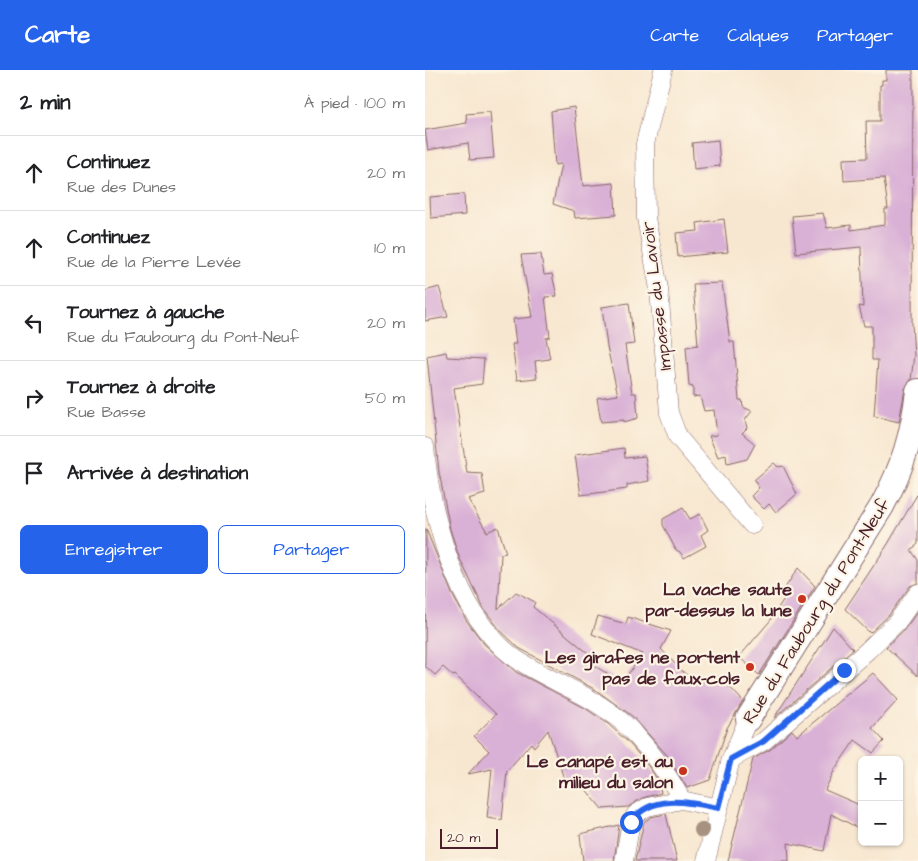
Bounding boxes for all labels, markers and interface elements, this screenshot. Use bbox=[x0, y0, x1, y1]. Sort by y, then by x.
text: Carte bbox=[25, 18, 90, 52]
text: Carte bbox=[650, 23, 699, 48]
text: Calques bbox=[727, 23, 789, 48]
text: Partager bbox=[817, 23, 893, 48]
text: 2 min bbox=[20, 88, 70, 117]
text: À pied · 100 m bbox=[304, 92, 405, 114]
text: Continuez bbox=[67, 149, 150, 176]
icon: ahead bbox=[20, 159, 48, 187]
text: 20 m bbox=[367, 162, 405, 184]
text: Rue des Dunes bbox=[67, 176, 176, 198]
street label: Impasse du Lavoir bbox=[635, 220, 678, 372]
text: Continuez bbox=[67, 224, 150, 251]
icon: ahead bbox=[20, 234, 48, 262]
text: 10 m bbox=[374, 237, 405, 259]
text: Rue de la Pierre Levée bbox=[67, 251, 241, 273]
text: Tournez à gauche bbox=[67, 299, 225, 326]
icon: left bbox=[20, 309, 48, 337]
text: 20 m bbox=[367, 312, 405, 334]
text: Rue du Faubourg du Pont-Neuf bbox=[67, 326, 299, 348]
text: Tournez à droite bbox=[67, 374, 215, 401]
icon: right bbox=[20, 384, 48, 412]
text: 50 m bbox=[365, 387, 405, 409]
text: Rue Basse bbox=[67, 401, 146, 423]
icon: arrive bbox=[20, 459, 48, 487]
text: Arrivée à destination bbox=[67, 460, 248, 487]
street label: Rue du Faubourg du Pont-Neuf bbox=[737, 494, 897, 729]
button: Enregistrer bbox=[20, 525, 208, 574]
button: Partager bbox=[218, 525, 405, 574]
place label: La vache saute par-dessus la lune bbox=[645, 577, 792, 623]
marker: La vache saute par-dessus la lune bbox=[796, 593, 808, 605]
place label: Les girafes ne portent pas de faux-cols bbox=[544, 645, 741, 691]
route end bbox=[833, 659, 856, 682]
marker: Les girafes ne portent pas de faux-cols bbox=[744, 661, 756, 673]
place label: Le canapé est au milieu du salon bbox=[526, 749, 673, 795]
map controls bbox=[858, 756, 903, 846]
button: + bbox=[858, 756, 903, 801]
marker: Le canapé est au milieu du salon bbox=[677, 765, 689, 777]
button: − bbox=[858, 801, 903, 846]
route start bbox=[620, 811, 643, 834]
scale bar bbox=[440, 826, 497, 849]
text: 20 m bbox=[447, 828, 480, 848]

